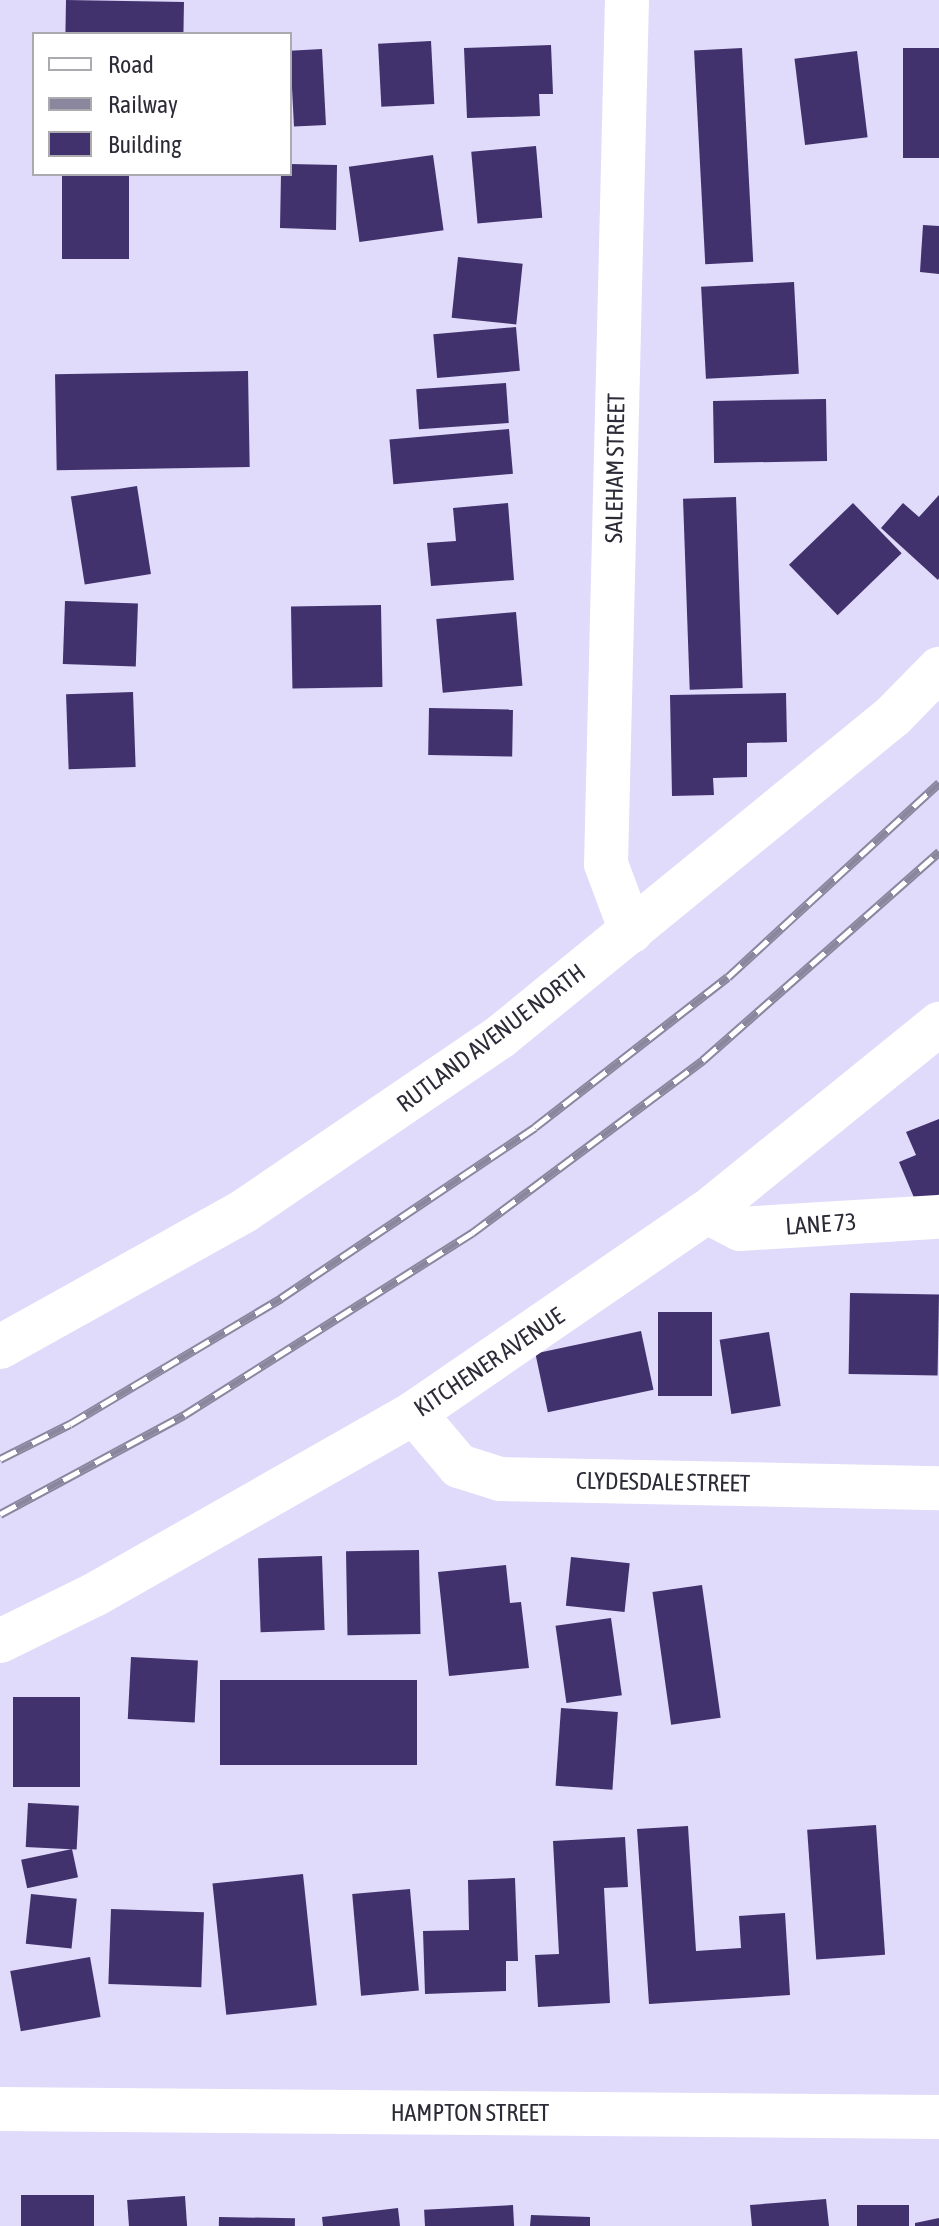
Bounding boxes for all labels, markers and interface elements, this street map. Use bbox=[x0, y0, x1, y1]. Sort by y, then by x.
legend bbox=[32, 32, 292, 176]
text: Road bbox=[108, 51, 154, 78]
text: Railway bbox=[108, 91, 178, 118]
text: Building bbox=[108, 131, 181, 158]
street label: SALEHAM STREET bbox=[599, 393, 631, 543]
street label: RUTLAND AVENUE NORTH bbox=[391, 958, 591, 1118]
street label: LANE 73 bbox=[784, 1207, 858, 1241]
street label: KITCHENER AVENUE bbox=[409, 1301, 569, 1423]
street label: CLYDESDALE STREET bbox=[576, 1466, 750, 1498]
street label: HAMPTON STREET bbox=[391, 2099, 549, 2127]

